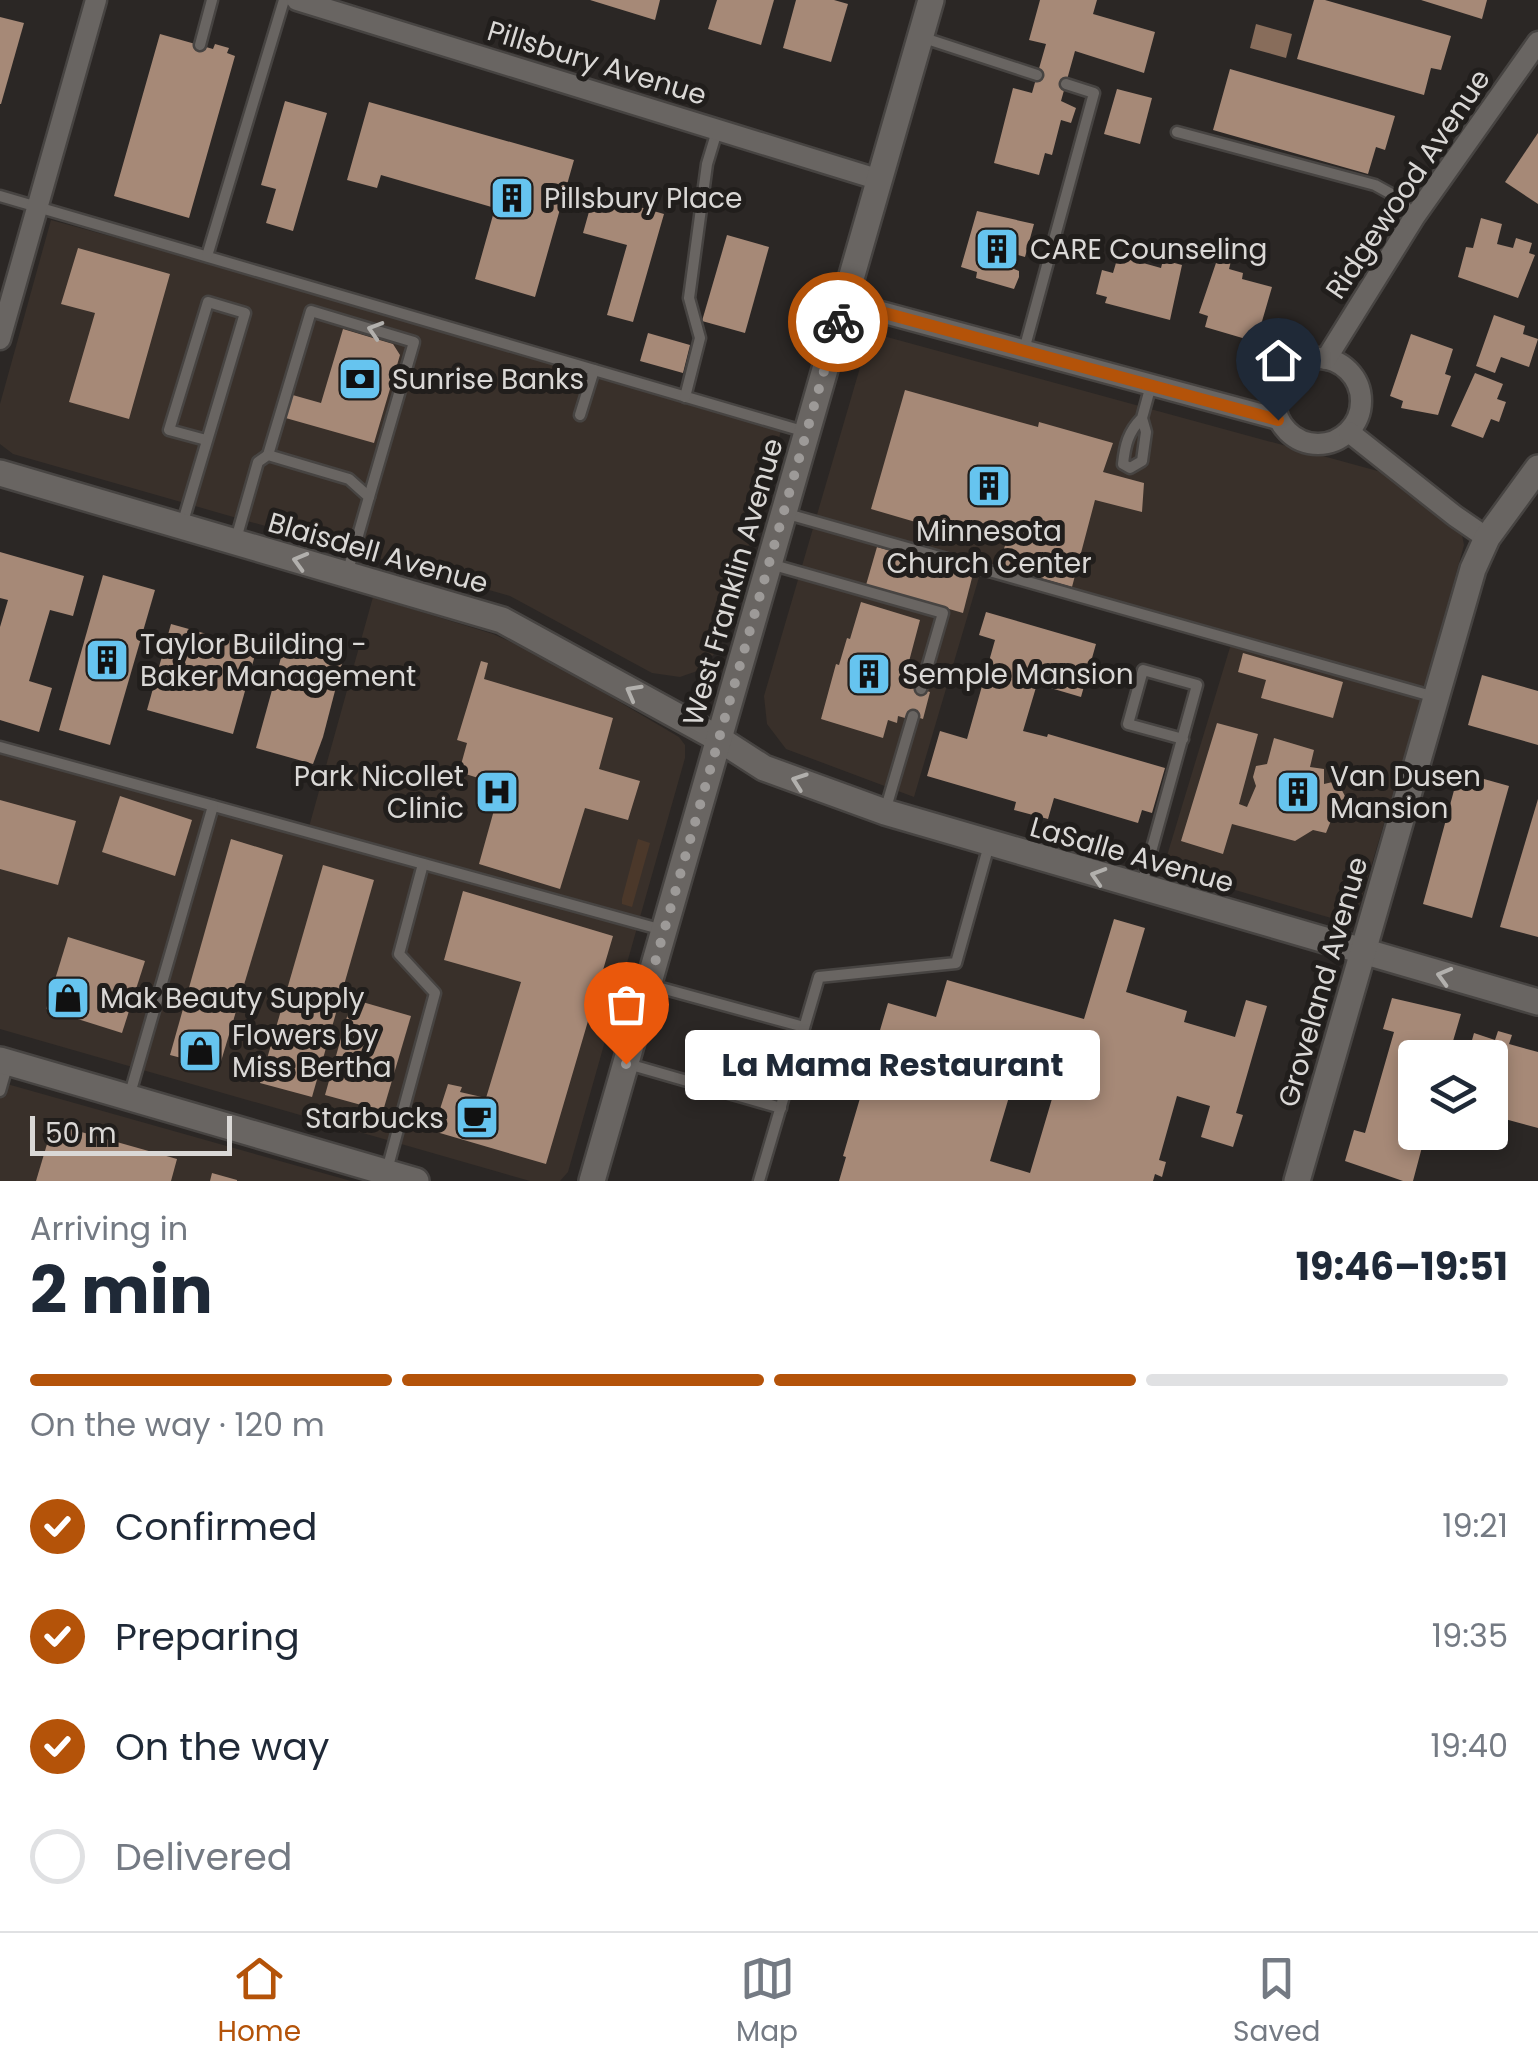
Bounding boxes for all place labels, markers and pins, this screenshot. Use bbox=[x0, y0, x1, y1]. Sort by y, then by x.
building icon: Pillsbury Place bbox=[489, 175, 535, 221]
place label: Pillsbury Place bbox=[544, 179, 742, 218]
building icon: CARE Counseling bbox=[974, 226, 1020, 272]
place label: CARE Counseling bbox=[1030, 230, 1267, 269]
pin bbox=[1236, 318, 1321, 421]
bank icon: Sunrise Banks bbox=[337, 356, 383, 402]
place label: Sunrise Banks bbox=[392, 360, 584, 399]
building icon: Minnesota Church Center bbox=[966, 463, 1012, 509]
place label: Minnesota Church Center bbox=[886, 512, 1092, 583]
place label: Taylor Building - Baker Management bbox=[140, 625, 416, 696]
building icon: Taylor Building - Baker Management bbox=[84, 637, 130, 683]
building icon: Semple Mansion bbox=[846, 651, 892, 697]
place label: Semple Mansion bbox=[902, 655, 1134, 694]
place label: Park Nicollet Clinic bbox=[294, 757, 464, 828]
place label: Van Dusen Mansion bbox=[1330, 757, 1481, 828]
hospital icon: Park Nicollet Clinic bbox=[474, 769, 520, 815]
building icon: Van Dusen Mansion bbox=[1275, 769, 1321, 815]
pin bbox=[584, 962, 669, 1065]
shop icon: Mak Beauty Supply bbox=[45, 975, 91, 1021]
place label: Mak Beauty Supply bbox=[100, 979, 365, 1018]
place label: Flowers by Miss Bertha bbox=[232, 1016, 392, 1087]
shop icon: Flowers by Miss Bertha bbox=[177, 1028, 223, 1074]
callout: La Mama Restaurant bbox=[686, 1029, 1101, 1099]
cafe icon: Starbucks bbox=[454, 1095, 500, 1141]
place label: Starbucks bbox=[305, 1099, 444, 1138]

